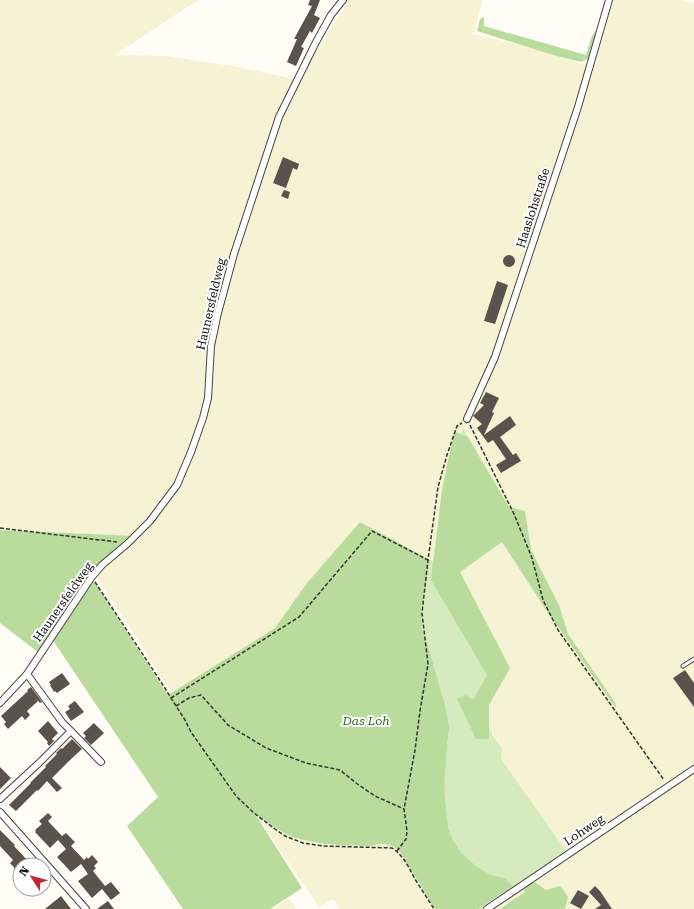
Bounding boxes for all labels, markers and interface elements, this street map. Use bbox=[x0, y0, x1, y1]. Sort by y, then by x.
street label: Haaslohstraße bbox=[514, 166, 553, 250]
street label: Haunersfeldweg bbox=[194, 256, 228, 351]
street label: Haunersfeldweg bbox=[30, 559, 96, 645]
park label: Das Loh bbox=[341, 714, 390, 728]
street label: Lohweg bbox=[561, 811, 607, 849]
north arrow bbox=[12, 857, 52, 897]
text: N bbox=[17, 864, 32, 879]

